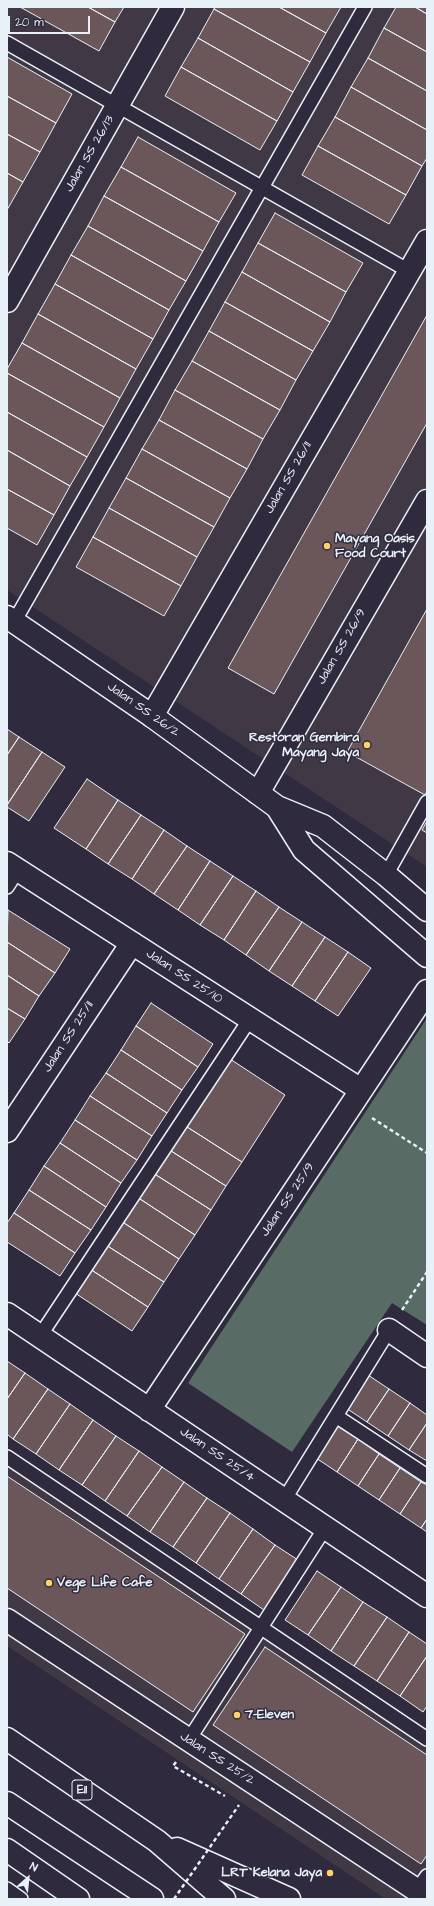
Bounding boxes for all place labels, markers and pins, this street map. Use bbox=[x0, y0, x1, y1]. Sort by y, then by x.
place label: Mayang Oasis Food Court bbox=[335, 531, 415, 562]
marker: Mayang Oasis Food Court bbox=[322, 541, 332, 551]
place label: Restoran Gembira Mayang Jaya bbox=[249, 730, 359, 761]
marker: Restoran Gembira Mayang Jaya bbox=[362, 740, 372, 750]
place label: Vege Life Cafe bbox=[57, 1575, 153, 1591]
marker: Vege Life Cafe bbox=[44, 1578, 54, 1588]
place label: 7-Eleven bbox=[245, 1707, 294, 1723]
marker: 7-Eleven bbox=[232, 1710, 242, 1720]
place label: LRT Kelana Jaya bbox=[221, 1865, 322, 1881]
marker: LRT Kelana Jaya bbox=[325, 1868, 335, 1878]

